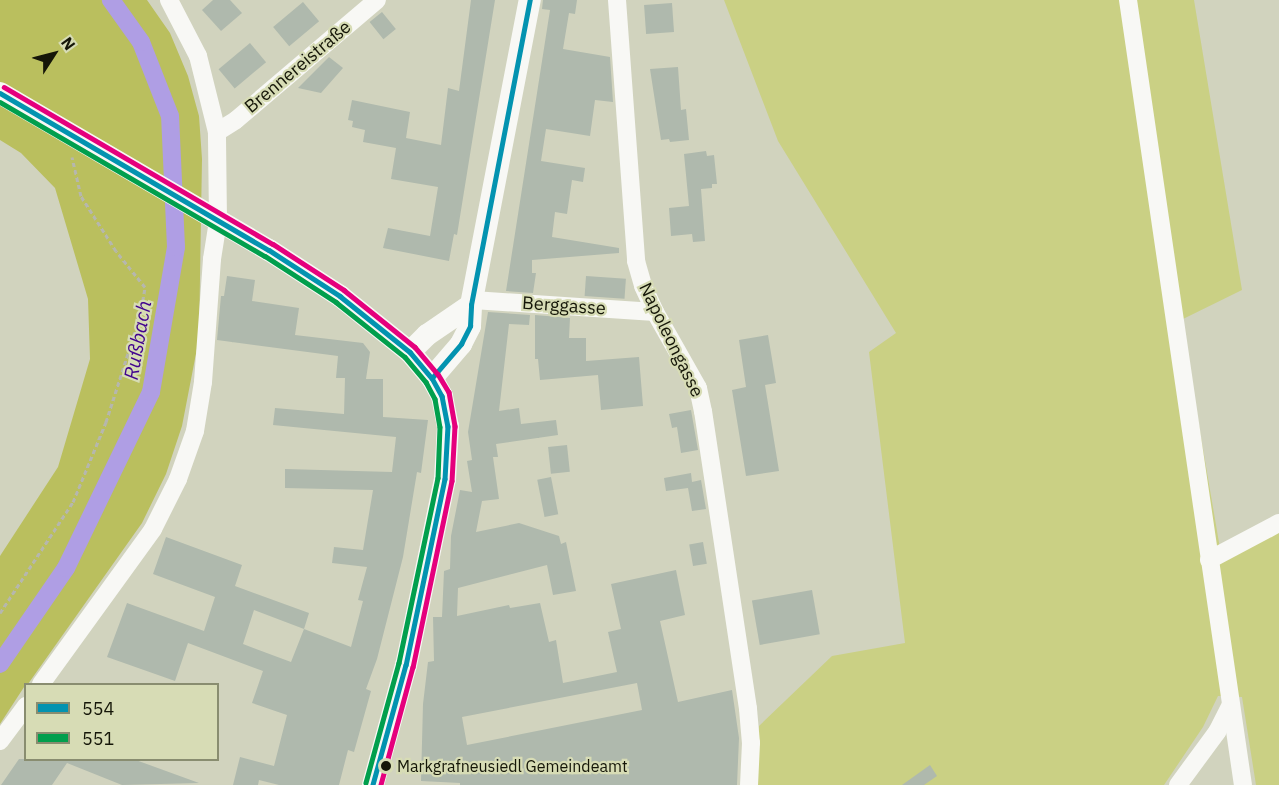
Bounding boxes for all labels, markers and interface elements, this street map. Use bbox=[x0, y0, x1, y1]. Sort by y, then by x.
street label: Brennereistraße bbox=[241, 16, 355, 118]
north arrow bbox=[24, 24, 84, 84]
text: N bbox=[57, 33, 80, 54]
street label: Napoleongasse bbox=[634, 279, 708, 401]
street label: Berggasse bbox=[521, 292, 607, 320]
water label: Rußbach bbox=[118, 298, 156, 382]
legend bbox=[24, 683, 219, 761]
text: 554 bbox=[82, 697, 114, 720]
text: 551 bbox=[82, 727, 114, 750]
place label: Markgrafneusiedl Gemeindeamt bbox=[397, 756, 628, 776]
marker: Markgrafneusiedl Gemeindeamt bbox=[380, 760, 392, 772]

